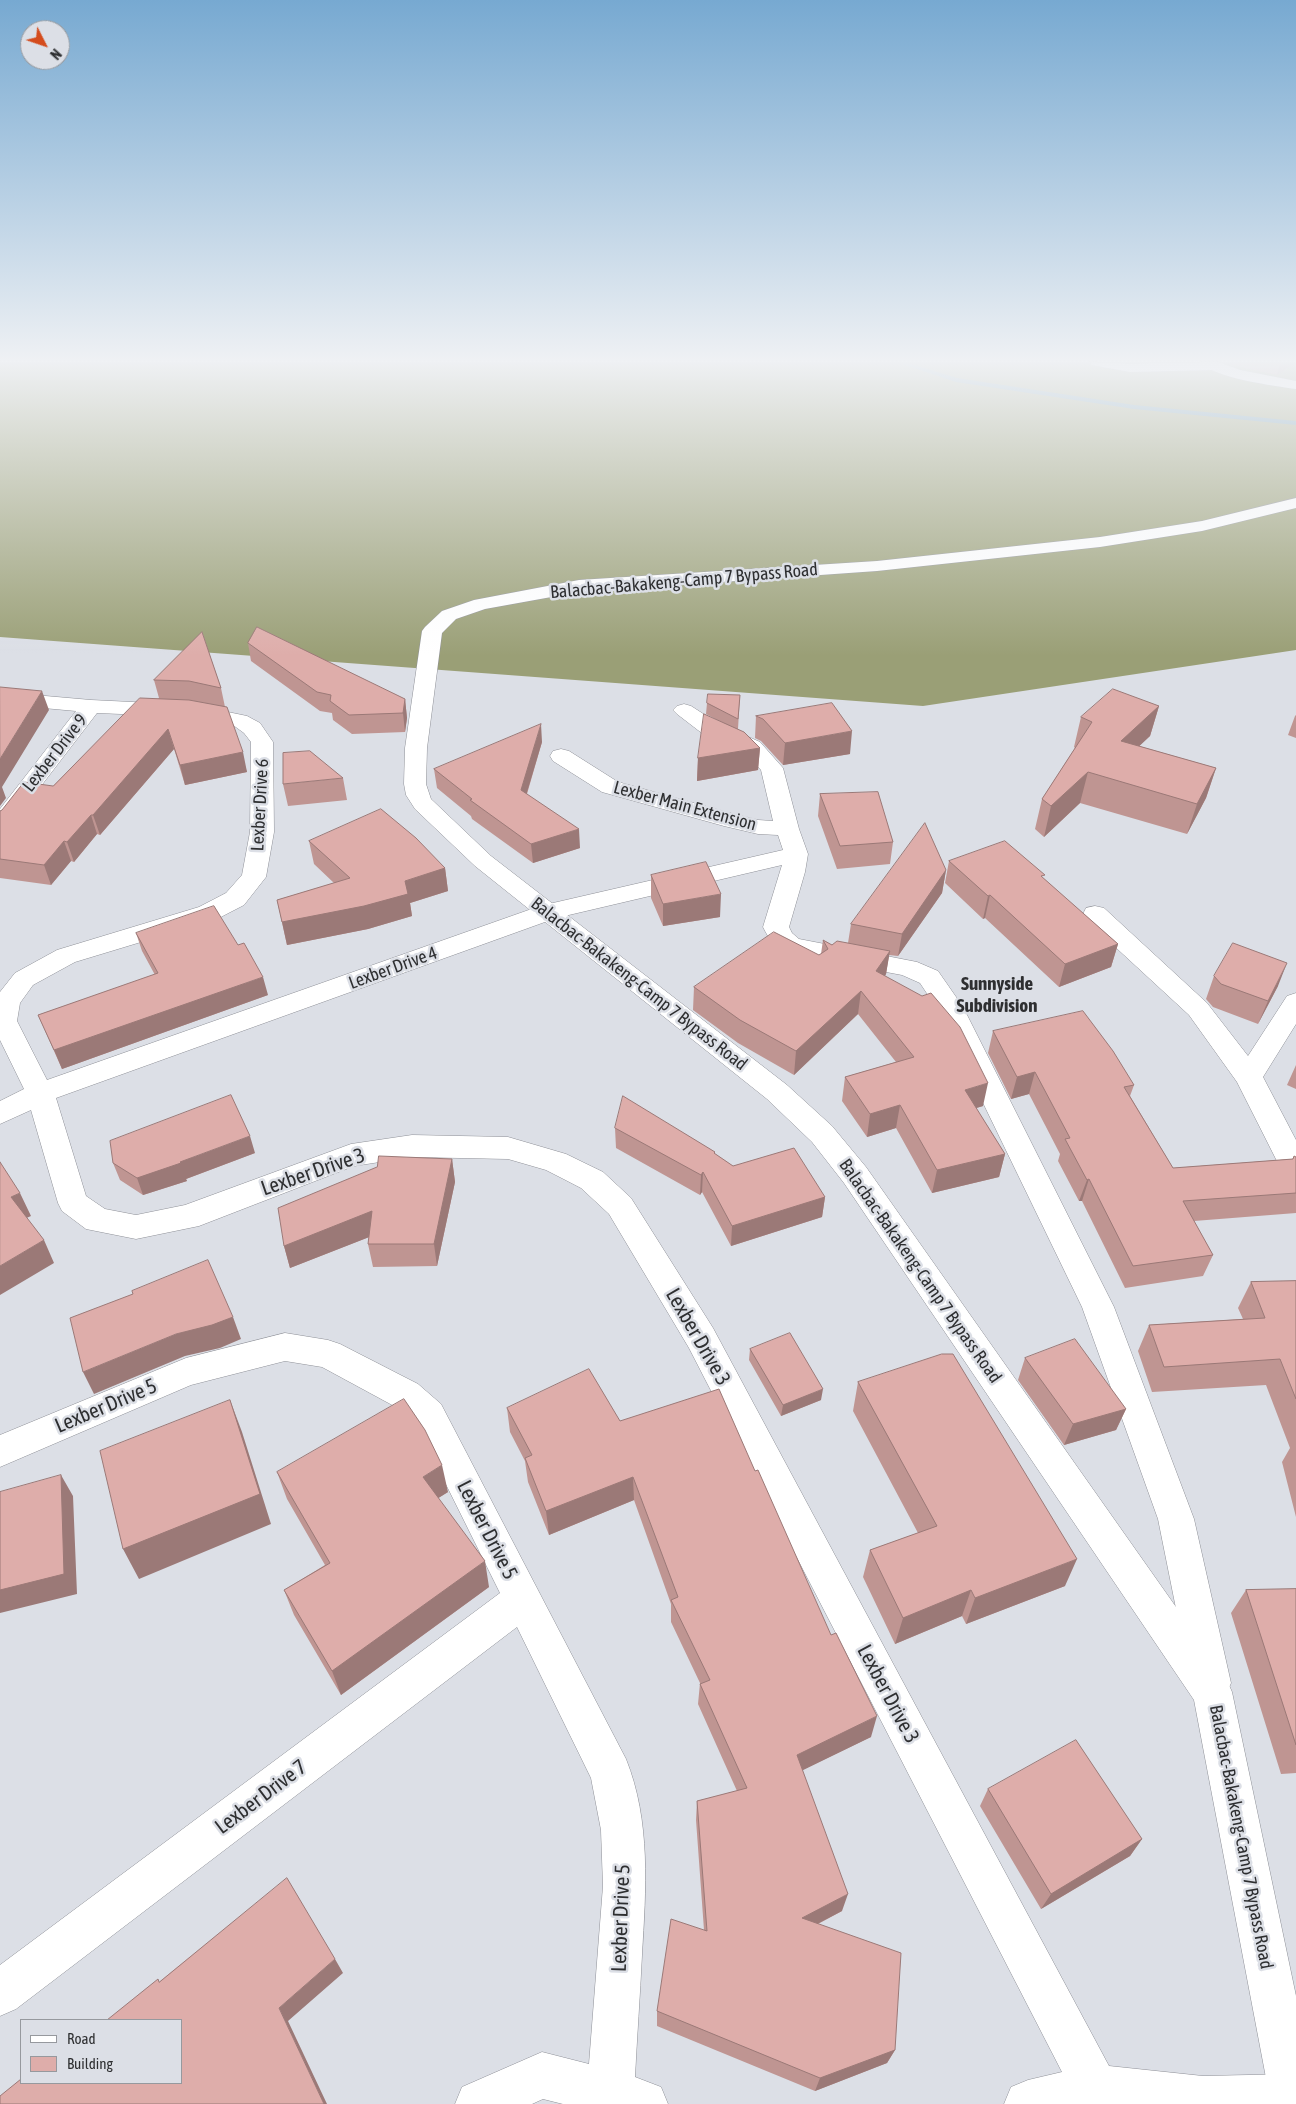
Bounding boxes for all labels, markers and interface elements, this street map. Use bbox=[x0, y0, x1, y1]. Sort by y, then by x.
north arrow bbox=[20, 20, 70, 70]
text: N bbox=[47, 46, 64, 63]
street label: Balacbac-Bakakeng-Camp 7 Bypass Road bbox=[549, 559, 819, 603]
street label: Lexber Drive 9 bbox=[18, 710, 92, 796]
street label: Lexber Drive 6 bbox=[247, 758, 273, 852]
street label: Lexber Main Extension bbox=[611, 777, 759, 835]
street label: Balacbac-Bakakeng-Camp 7 Bypass Road bbox=[527, 893, 751, 1075]
street label: Lexber Drive 4 bbox=[346, 942, 440, 994]
district label: Sunnyside Subdivision bbox=[957, 973, 1037, 1017]
street label: Lexber Drive 3 bbox=[258, 1143, 368, 1201]
street label: Balacbac-Bakakeng-Camp 7 Bypass Road bbox=[834, 1155, 1006, 1387]
street label: Lexber Drive 3 bbox=[660, 1284, 736, 1390]
street label: Lexber Drive 5 bbox=[51, 1373, 161, 1439]
street label: Lexber Drive 5 bbox=[451, 1476, 523, 1584]
street label: Lexber Drive 3 bbox=[852, 1640, 924, 1748]
street label: Balacbac-Bakakeng-Camp 7 Bypass Road bbox=[1205, 1703, 1277, 1971]
street label: Lexber Drive 7 bbox=[210, 1754, 312, 1840]
street label: Lexber Drive 5 bbox=[607, 1864, 635, 1972]
legend bbox=[20, 2019, 182, 2084]
text: Road bbox=[67, 2030, 96, 2047]
text: Building bbox=[67, 2055, 113, 2072]

